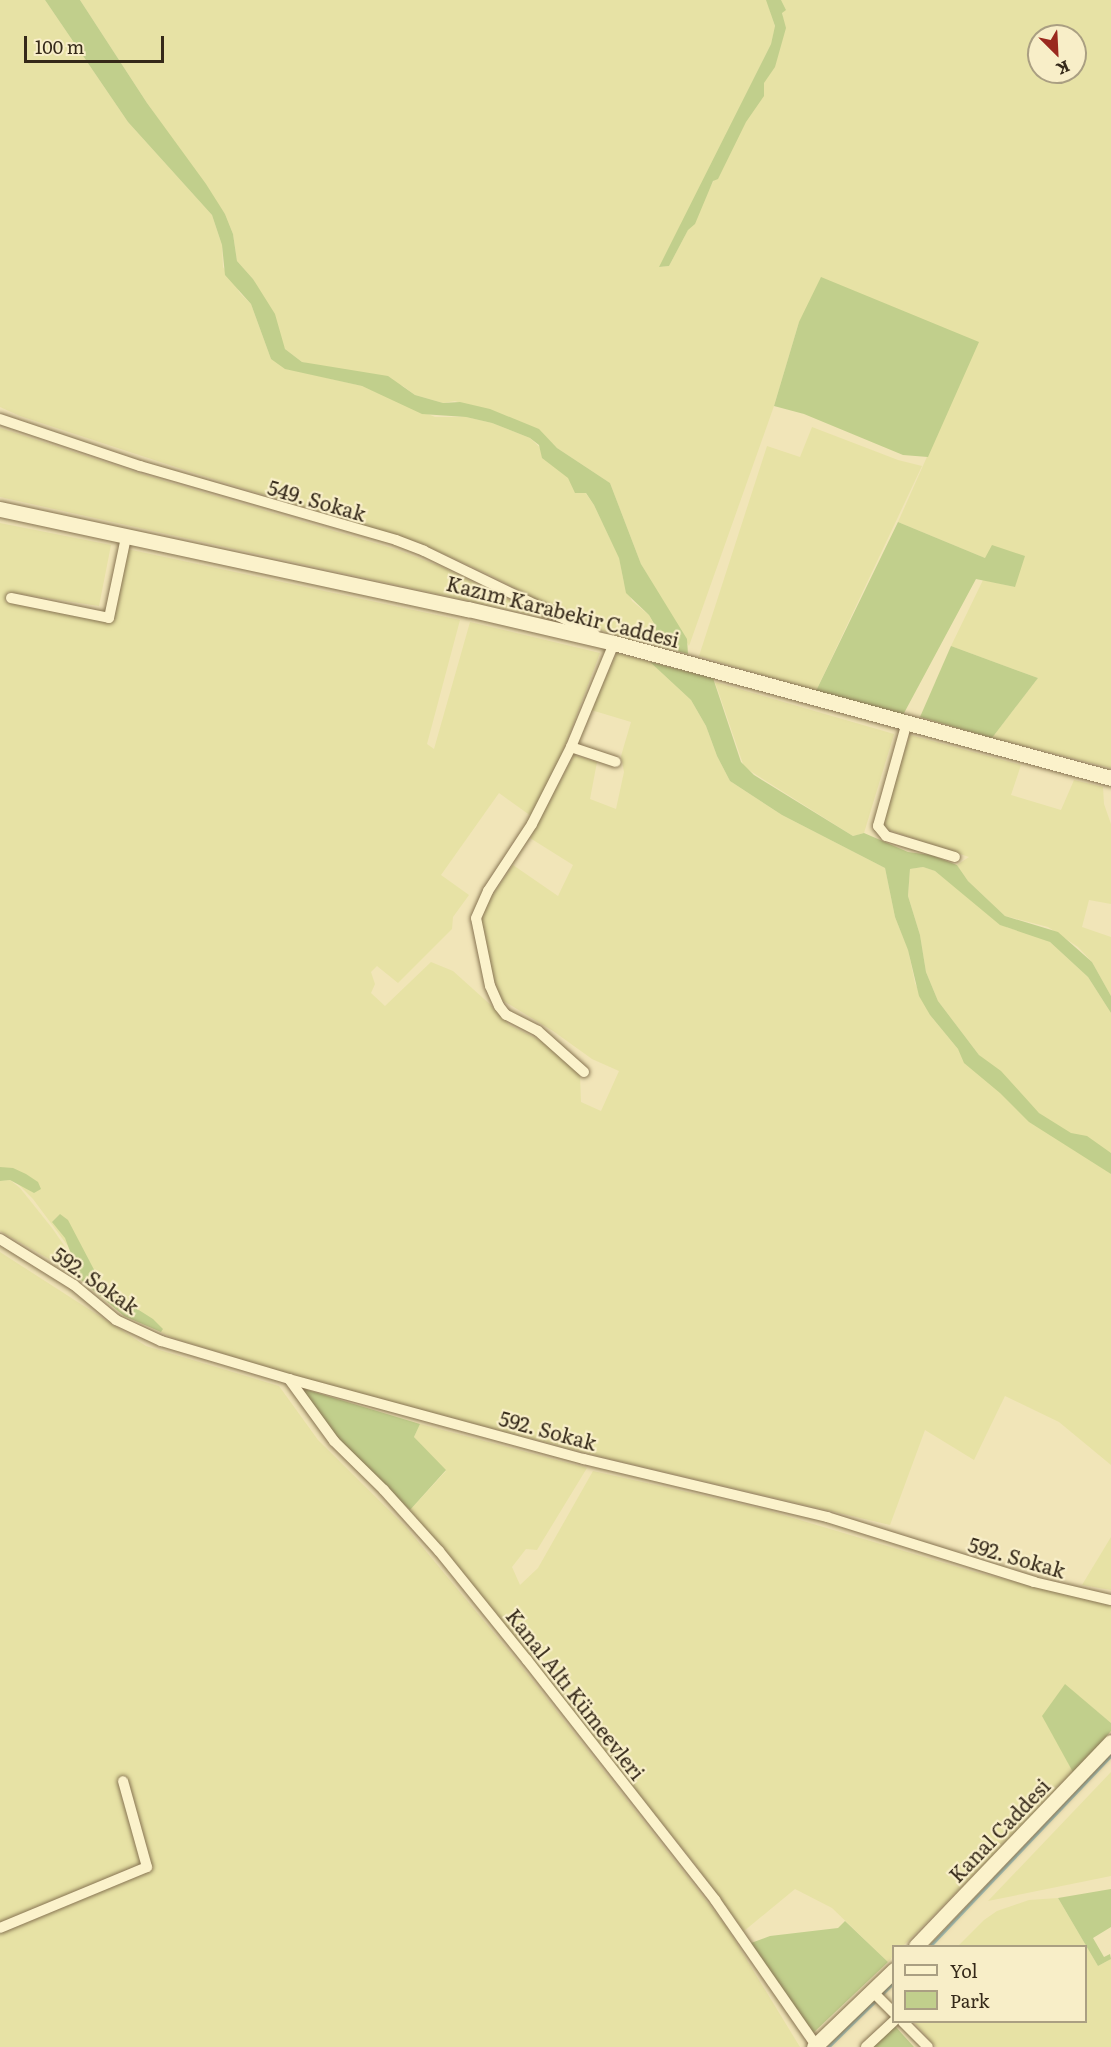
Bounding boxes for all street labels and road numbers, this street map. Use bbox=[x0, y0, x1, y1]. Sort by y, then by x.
street label: 549. Sokak bbox=[265, 475, 369, 525]
street label: Kazım Karabekir Caddesi bbox=[444, 570, 682, 652]
street label: 592. Sokak bbox=[48, 1242, 144, 1318]
street label: 592. Sokak bbox=[497, 1406, 599, 1454]
street label: 592. Sokak bbox=[966, 1532, 1068, 1582]
street label: Kanal Altı Kümeevleri bbox=[502, 1604, 650, 1784]
street label: Kanal Caddesi bbox=[944, 1773, 1054, 1887]

